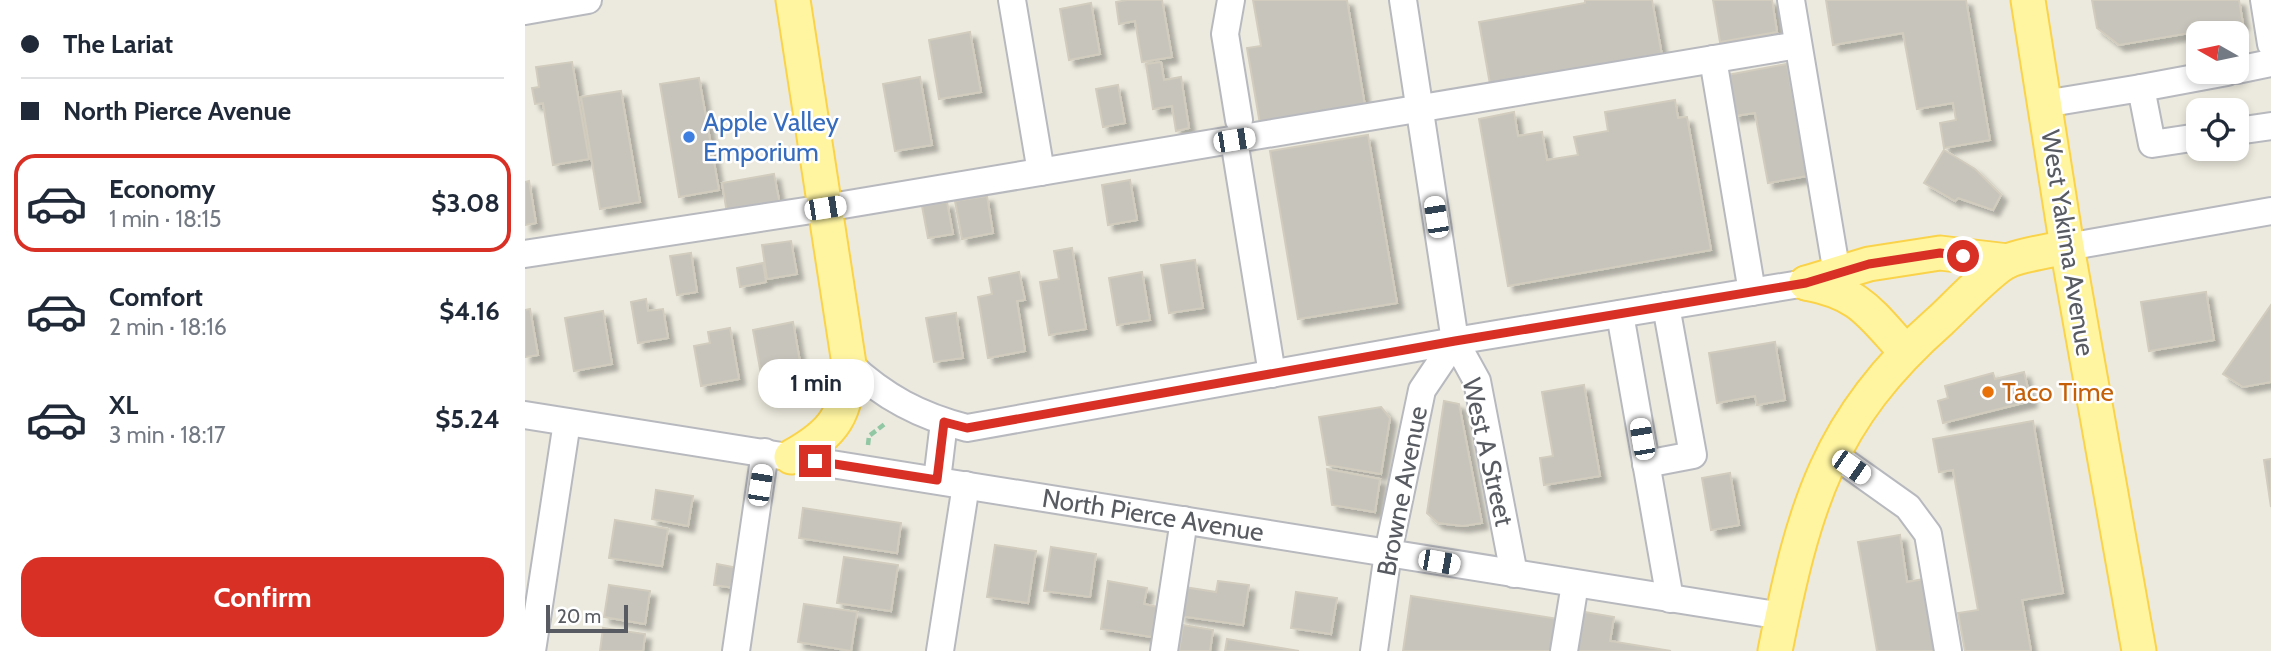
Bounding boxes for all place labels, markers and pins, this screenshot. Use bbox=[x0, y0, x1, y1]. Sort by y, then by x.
place label: Apple Valley Emporium bbox=[703, 106, 839, 168]
marker: Apple Valley Emporium bbox=[681, 129, 697, 145]
place label: Taco Time bbox=[2002, 376, 2114, 408]
marker: Taco Time bbox=[1980, 384, 1996, 400]

